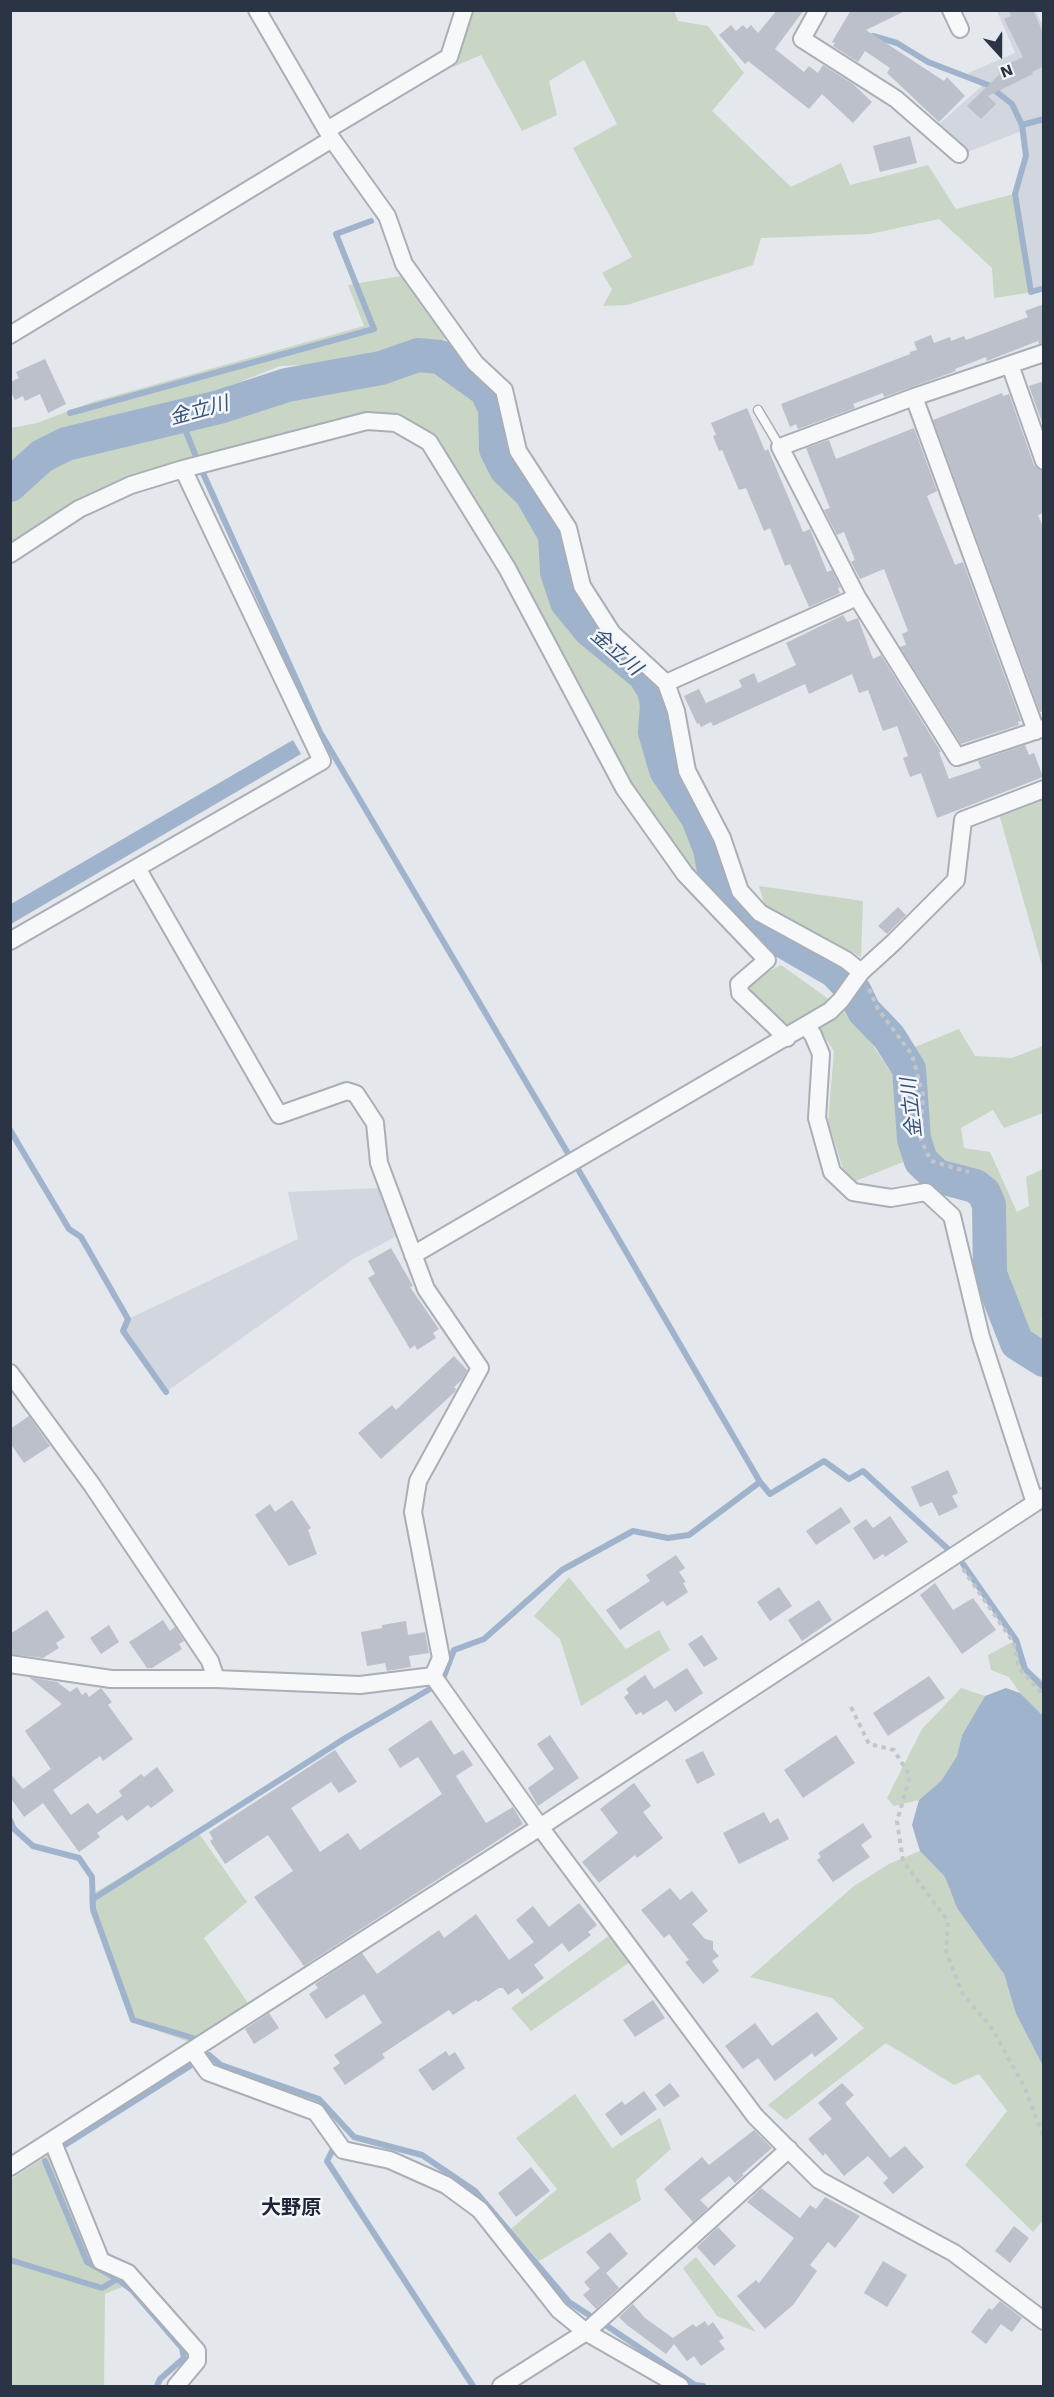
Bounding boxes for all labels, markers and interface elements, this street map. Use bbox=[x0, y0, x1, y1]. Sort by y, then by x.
north arrow bbox=[970, 24, 1030, 84]
text: N bbox=[998, 60, 1016, 82]
water label: 金立川 bbox=[167, 392, 231, 430]
water label: 金立川 bbox=[585, 623, 647, 681]
water label: 金立川 bbox=[897, 1077, 927, 1139]
district label: 大野原 bbox=[261, 2196, 321, 2220]

